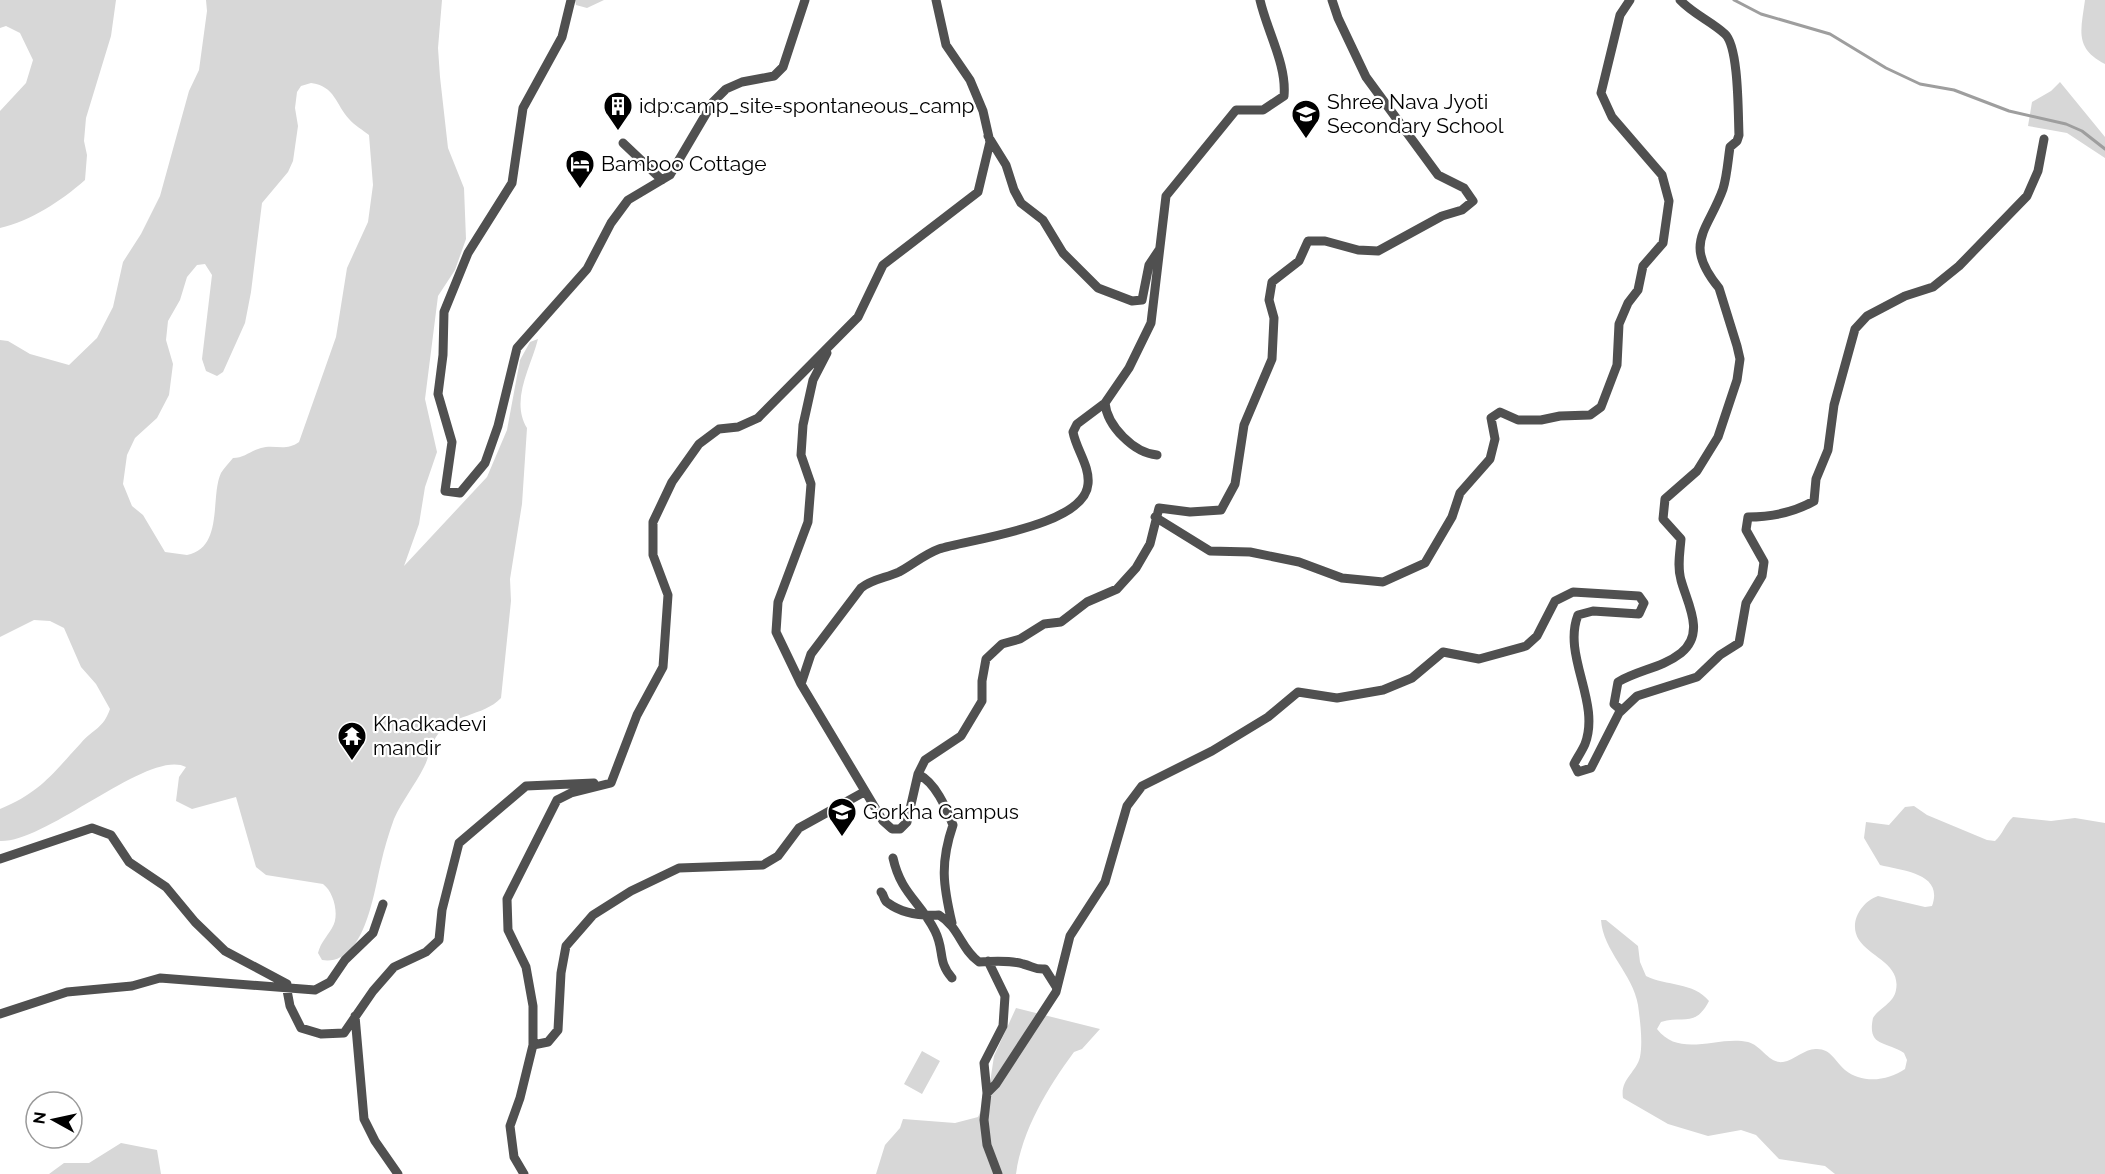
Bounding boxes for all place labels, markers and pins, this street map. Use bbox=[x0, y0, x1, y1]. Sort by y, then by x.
place label: Shree Nava Jyoti Secondary School bbox=[1327, 89, 1504, 138]
building icon: idp:camp_site=spontaneous_camp bbox=[602, 90, 634, 132]
place label: idp:camp_site=spontaneous_camp bbox=[639, 93, 975, 118]
school or university icon: Shree Nava Jyoti Secondary School bbox=[1290, 98, 1322, 140]
hotel icon: Bamboo Cottage bbox=[564, 148, 596, 190]
place label: Bamboo Cottage bbox=[601, 151, 767, 176]
place label: Khadkadevi mandir bbox=[373, 711, 487, 760]
temple icon: Khadkadevi mandir bbox=[336, 720, 368, 762]
school or university icon: Gorkha Campus bbox=[826, 796, 858, 838]
place label: Gorkha Campus bbox=[863, 799, 1019, 824]

